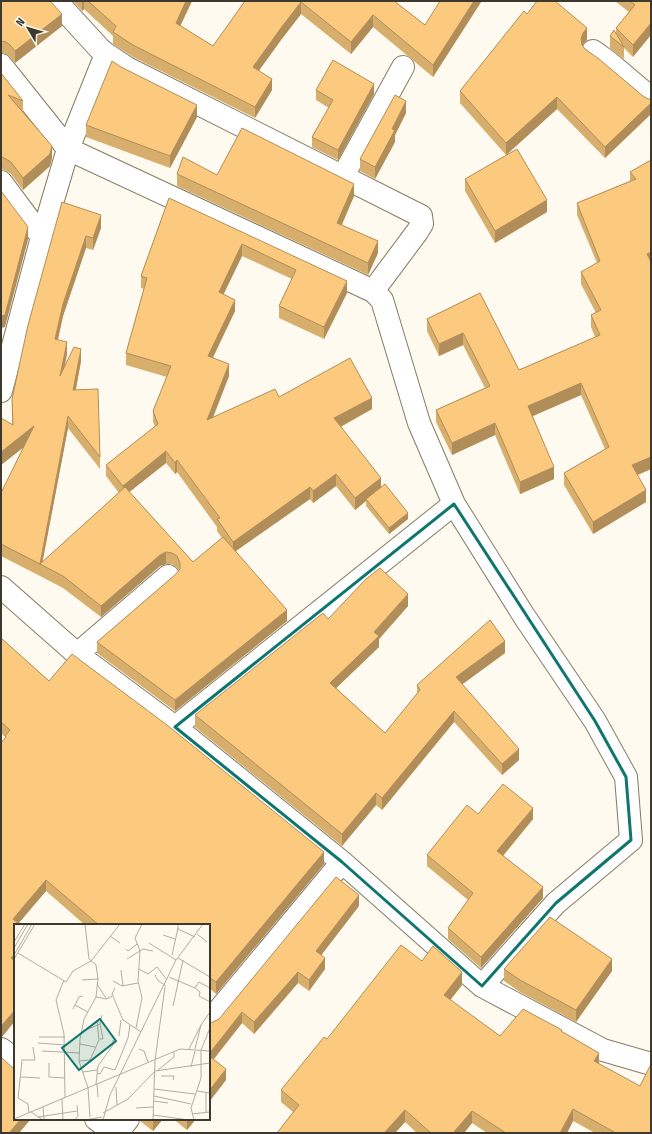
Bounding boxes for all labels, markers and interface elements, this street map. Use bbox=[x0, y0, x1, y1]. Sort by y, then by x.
north arrow bbox=[8, 8, 48, 48]
text: N bbox=[13, 16, 28, 29]
inset map bbox=[14, 924, 210, 1120]

